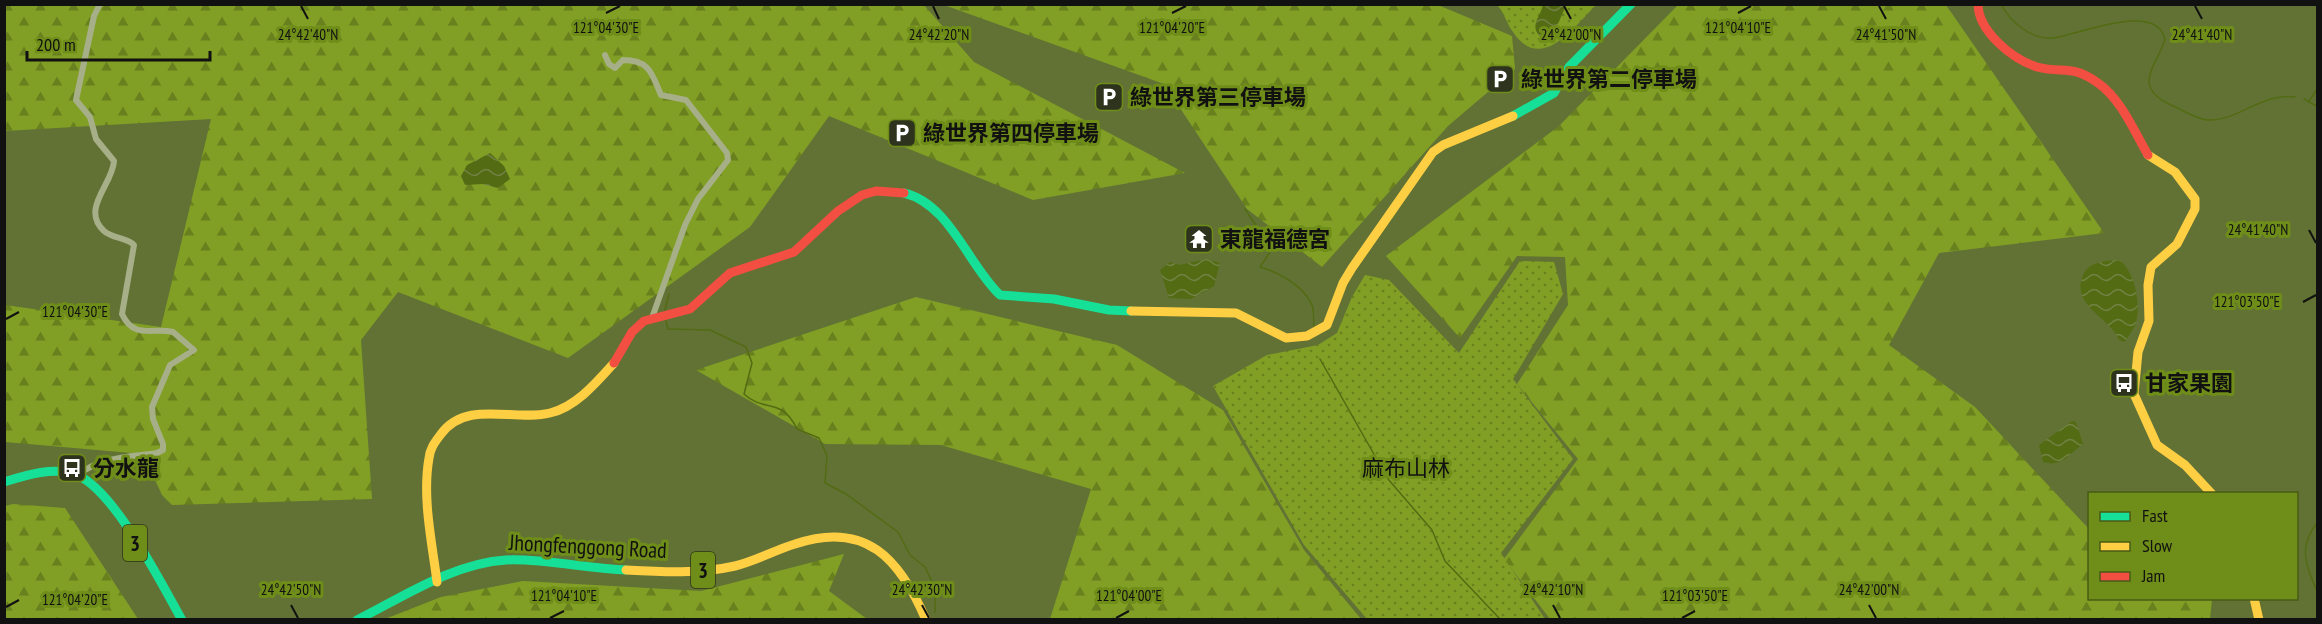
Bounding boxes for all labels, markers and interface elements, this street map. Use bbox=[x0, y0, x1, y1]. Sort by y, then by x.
text: 121°04'30"E bbox=[573, 18, 639, 37]
text: 121°04'20"E bbox=[1139, 18, 1205, 37]
text: 121°04'10"E bbox=[1705, 18, 1771, 37]
scale bar bbox=[27, 24, 210, 62]
text: 24°42'40"N bbox=[278, 25, 338, 44]
text: 24°42'20"N bbox=[909, 25, 969, 44]
text: 24°42'00"N bbox=[1541, 25, 1601, 44]
text: 24°41'50"N bbox=[1856, 25, 1916, 44]
text: 24°41'40"N bbox=[2172, 25, 2232, 44]
text: 200 m bbox=[36, 33, 76, 56]
parking icon: 綠世界第二停車場 bbox=[1484, 63, 1516, 95]
place label: 綠世界第二停車場 bbox=[1521, 65, 1697, 93]
parking icon: 綠世界第三停車場 bbox=[1093, 81, 1125, 113]
place label: 綠世界第三停車場 bbox=[1130, 83, 1306, 111]
parking icon: 綠世界第四停車場 bbox=[886, 117, 918, 149]
place label: 綠世界第四停車場 bbox=[923, 119, 1099, 147]
text: 24°41'40"N bbox=[2228, 220, 2288, 239]
temple icon: 東龍福德宮 bbox=[1183, 223, 1215, 255]
place label: 東龍福德宮 bbox=[1220, 225, 1330, 253]
text: 121°03'50"E bbox=[2214, 292, 2280, 311]
text: 121°04'30"E bbox=[42, 302, 108, 321]
bus stop icon: 甘家果園 bbox=[2108, 367, 2140, 399]
place label: 甘家果園 bbox=[2145, 369, 2233, 397]
bus stop icon: 分水龍 bbox=[56, 452, 88, 484]
place label: 分水龍 bbox=[93, 454, 159, 482]
park label: 麻布山林 bbox=[1362, 454, 1450, 482]
legend bbox=[2088, 492, 2298, 600]
text: Fast bbox=[2142, 504, 2168, 527]
road number: 3 bbox=[123, 525, 147, 561]
street label: Jhongfenggong Road bbox=[508, 528, 667, 564]
text: Slow bbox=[2142, 534, 2173, 557]
road number: 3 bbox=[691, 552, 715, 588]
text: Jam bbox=[2141, 564, 2165, 587]
text: 24°42'50"N bbox=[261, 580, 321, 599]
text: 24°42'30"N bbox=[892, 580, 952, 599]
text: 24°42'10"N bbox=[1523, 580, 1583, 599]
text: 24°42'00"N bbox=[1839, 580, 1899, 599]
text: 121°04'10"E bbox=[531, 586, 597, 605]
text: 121°04'00"E bbox=[1096, 586, 1162, 605]
text: 121°03'50"E bbox=[1662, 586, 1728, 605]
text: 121°04'20"E bbox=[42, 590, 108, 609]

